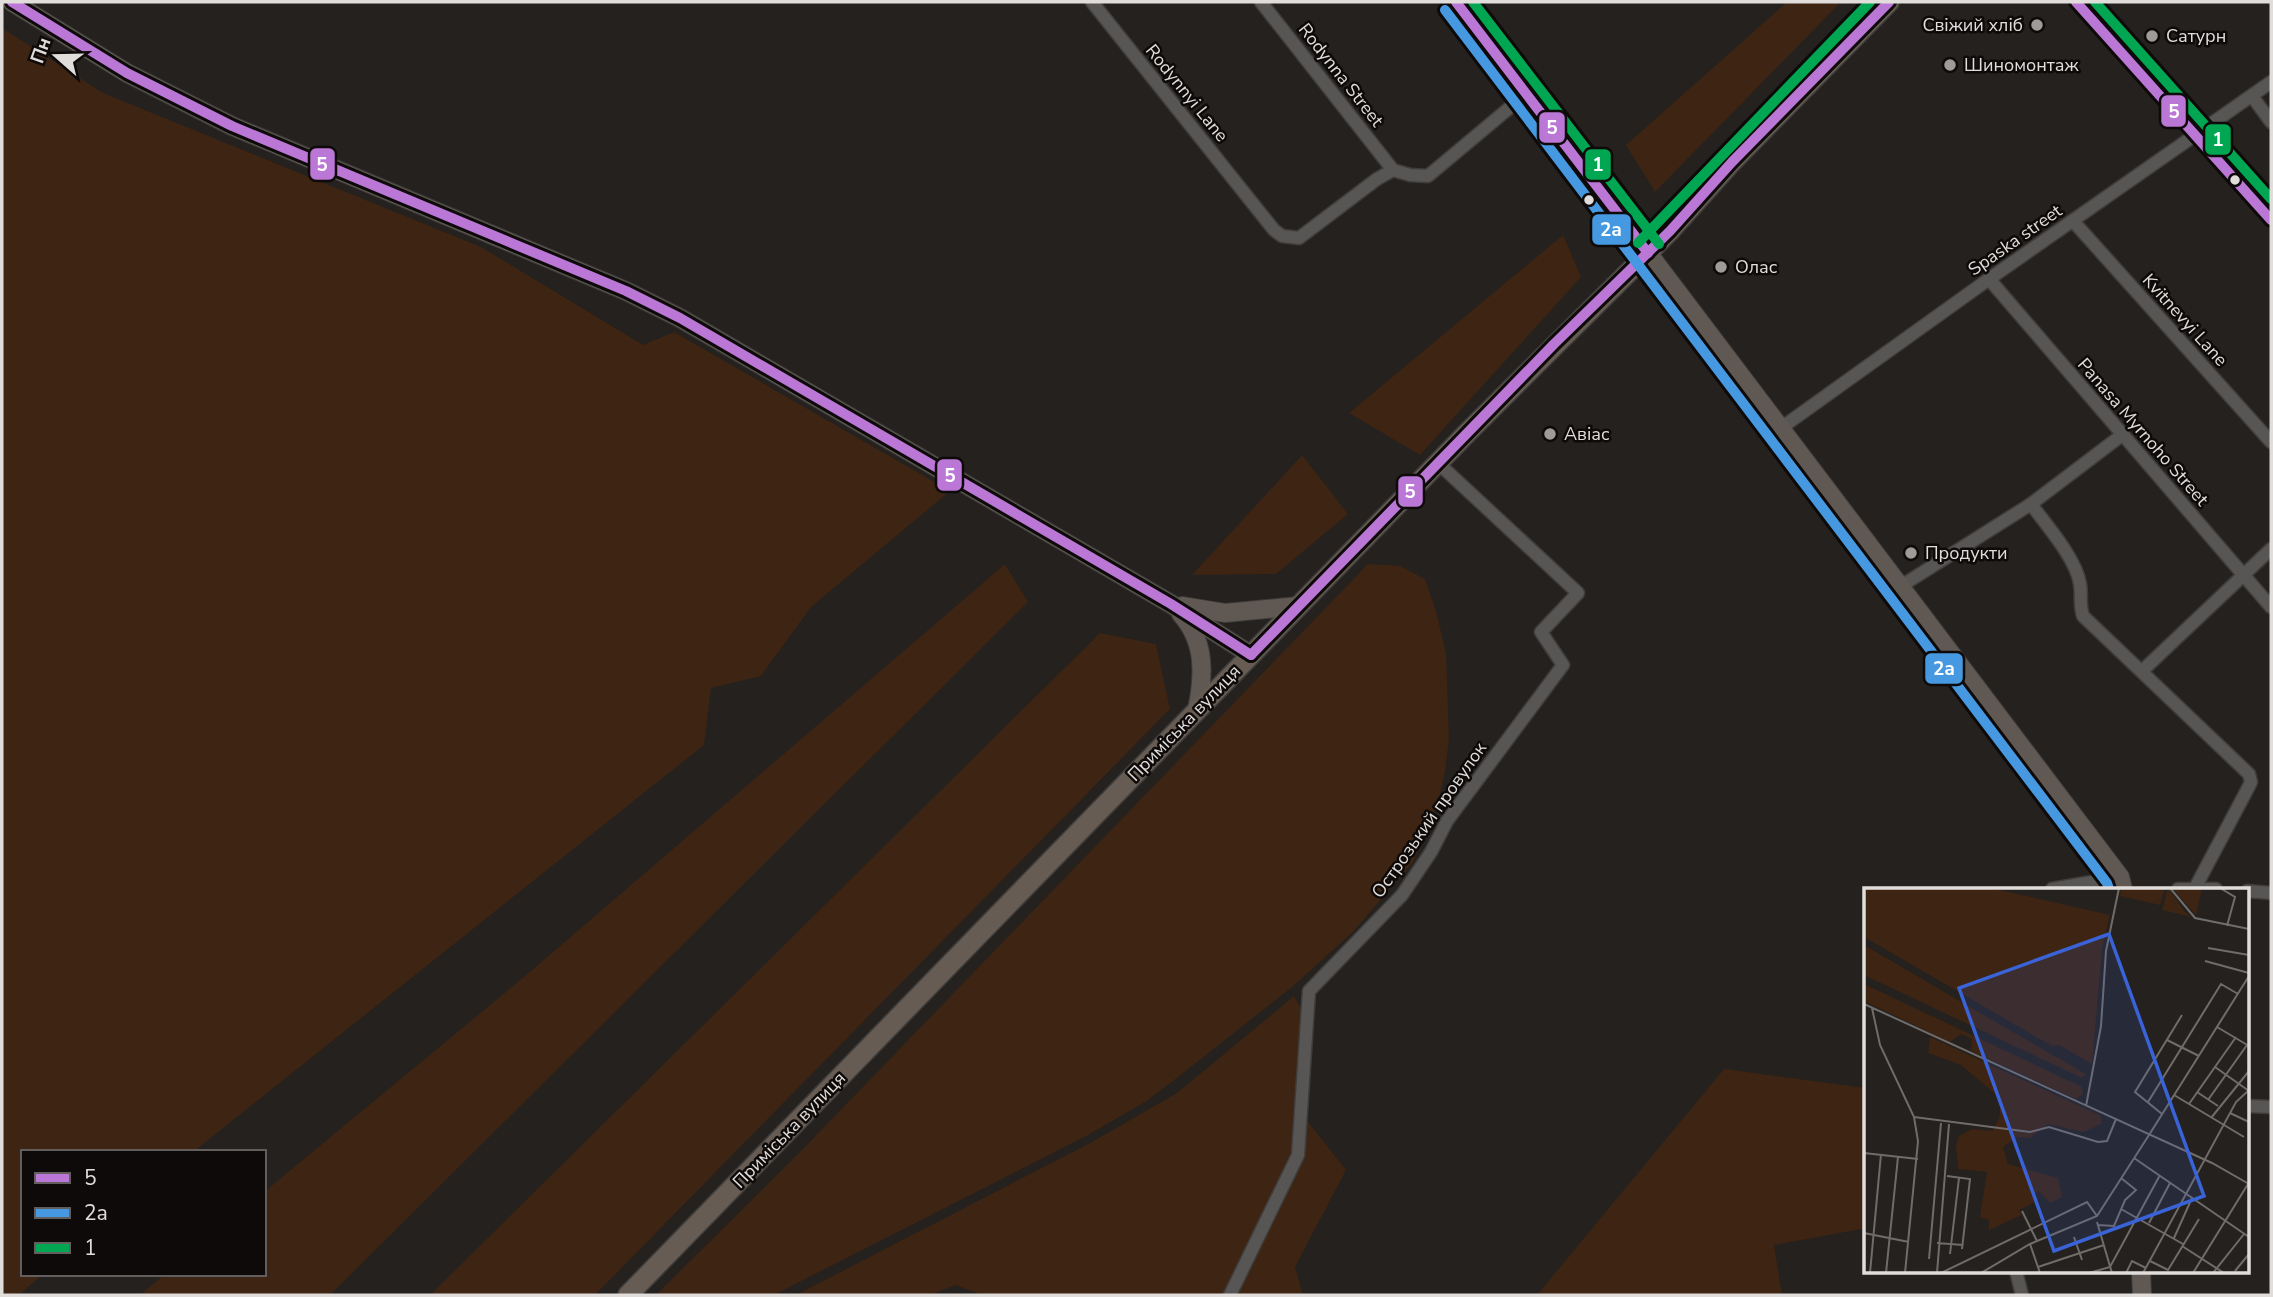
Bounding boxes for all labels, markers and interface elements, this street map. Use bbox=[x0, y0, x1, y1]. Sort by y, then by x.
place label: Свіжий хліб bbox=[1922, 13, 2023, 37]
marker: Свіжий хліб bbox=[2029, 17, 2045, 33]
street label: Rodynna Street bbox=[1293, 18, 1389, 132]
north arrow bbox=[21, 21, 91, 91]
place label: Сатурн bbox=[2166, 24, 2226, 48]
marker: Сатурн bbox=[2144, 28, 2160, 44]
text: Пн bbox=[24, 34, 58, 67]
street label: Rodynnyi Lane bbox=[1140, 39, 1234, 147]
place label: Шиномонтаж bbox=[1964, 53, 2080, 77]
marker: Шиномонтаж bbox=[1942, 57, 1958, 73]
line badge: 5 bbox=[2160, 94, 2187, 128]
text: 5 bbox=[2168, 99, 2180, 125]
line badge: 5 bbox=[1538, 111, 1566, 144]
text: 5 bbox=[1546, 115, 1558, 141]
line badge: 1 bbox=[2204, 123, 2232, 156]
text: 1 bbox=[2212, 127, 2224, 153]
line badge: 5 bbox=[309, 147, 336, 181]
line badge: 1 bbox=[1584, 148, 1612, 181]
text: 5 bbox=[316, 152, 328, 178]
text: 1 bbox=[1592, 152, 1604, 178]
unlabelled marker bbox=[2228, 173, 2242, 187]
unlabelled marker bbox=[1582, 193, 1596, 207]
street label: Spaska street bbox=[1963, 198, 2067, 281]
line badge: 2а bbox=[1591, 213, 1632, 246]
text: 2а bbox=[1600, 217, 1622, 243]
place label: Олас bbox=[1735, 255, 1778, 279]
marker: Олас bbox=[1713, 259, 1729, 275]
street label: Kvitnevyi Lane bbox=[2137, 269, 2233, 371]
street label: Panasa Myrnoho Street bbox=[2072, 353, 2214, 511]
place label: Авіас bbox=[1564, 422, 1610, 446]
marker: Авіас bbox=[1542, 426, 1558, 442]
line badge: 5 bbox=[936, 458, 963, 492]
text: 5 bbox=[944, 463, 956, 489]
line badge: 5 bbox=[1397, 475, 1424, 508]
text: 5 bbox=[1404, 479, 1416, 505]
place label: Продукти bbox=[1925, 541, 2008, 565]
marker: Продукти bbox=[1903, 545, 1919, 561]
line badge: 2а bbox=[1924, 652, 1964, 685]
text: 2а bbox=[1933, 656, 1955, 682]
street label: Приміська вулиця bbox=[1122, 660, 1246, 786]
street label: Острозький провулок bbox=[1366, 737, 1492, 903]
inset map bbox=[1864, 888, 2248, 1272]
street label: Приміська вулиця bbox=[727, 1067, 851, 1193]
legend bbox=[21, 1150, 266, 1276]
text: 5 bbox=[84, 1164, 97, 1192]
text: 2а bbox=[84, 1199, 108, 1227]
text: 1 bbox=[84, 1234, 97, 1262]

